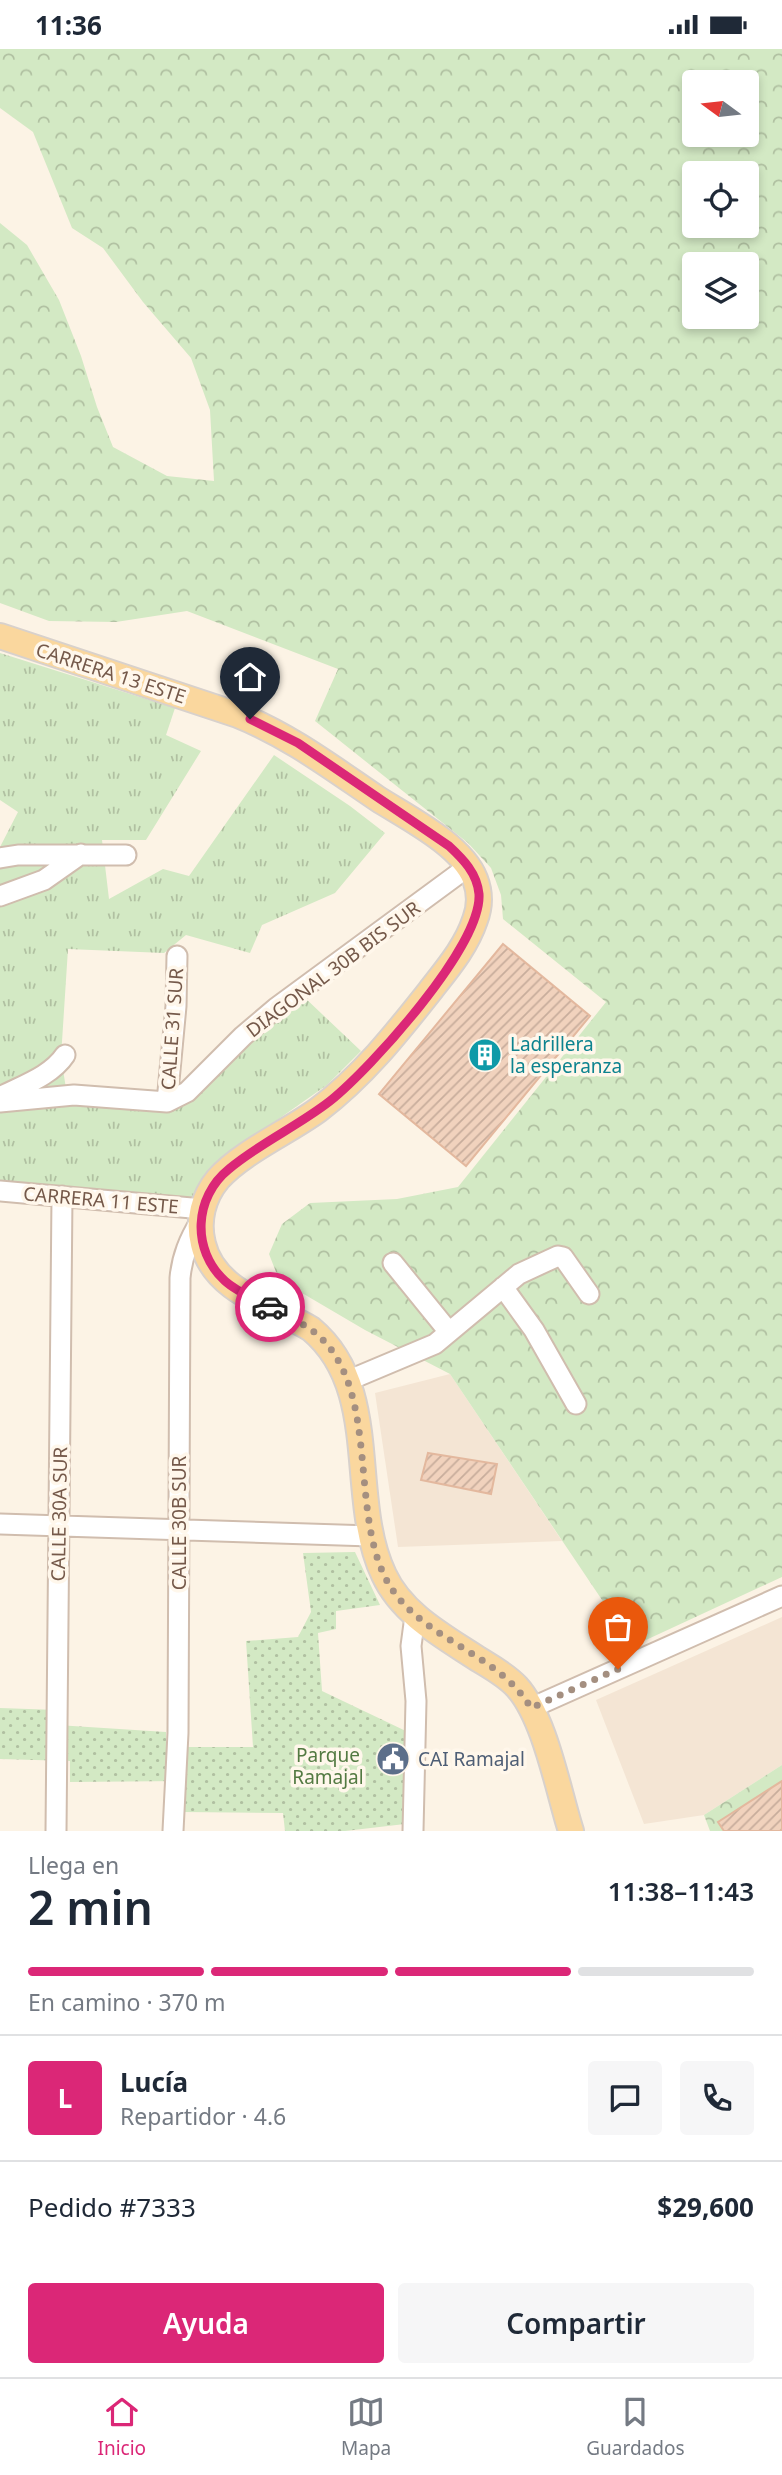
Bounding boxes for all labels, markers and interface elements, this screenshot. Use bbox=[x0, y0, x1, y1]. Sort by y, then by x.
text: 11:36 bbox=[35, 7, 102, 43]
north arrow bbox=[682, 70, 760, 147]
map controls bbox=[682, 70, 759, 329]
button: locate bbox=[682, 161, 759, 238]
button: layers bbox=[682, 252, 759, 329]
street label: CARRERA 13 ESTE bbox=[33, 637, 189, 709]
pin bbox=[220, 647, 280, 719]
icon: home bbox=[231, 658, 269, 696]
street label: DIAGONAL 30B BIS SUR bbox=[241, 895, 425, 1043]
street label: CALLE 31 SUR bbox=[155, 967, 189, 1091]
place label: Ladrillera la esperanza bbox=[510, 1031, 622, 1079]
building icon: Ladrillera la esperanza bbox=[466, 1036, 504, 1074]
street label: CARRERA 11 ESTE bbox=[22, 1180, 180, 1220]
courier bbox=[235, 1272, 305, 1342]
icon: car bbox=[251, 1288, 289, 1326]
street label: CALLE 30A SUR bbox=[45, 1446, 73, 1581]
street label: CALLE 30B SUR bbox=[166, 1455, 192, 1590]
pin bbox=[588, 1597, 648, 1669]
icon: bag bbox=[599, 1608, 637, 1646]
public building icon: CAI Ramajal bbox=[374, 1740, 412, 1778]
park label: Parque Ramajal bbox=[292, 1742, 364, 1790]
place label: CAI Ramajal bbox=[418, 1746, 525, 1772]
text: Llega en bbox=[28, 1849, 119, 1881]
text: 11:38–11:43 bbox=[608, 1873, 754, 1909]
text: 2 min bbox=[28, 1876, 153, 1938]
text: En camino · 370 m bbox=[28, 1986, 226, 2018]
button: chat bbox=[588, 2061, 662, 2135]
button: phone bbox=[680, 2061, 754, 2135]
text: Lucía bbox=[120, 2064, 188, 2100]
text: L bbox=[58, 2080, 72, 2116]
text: Repartidor · 4.6 bbox=[120, 2100, 286, 2132]
text: Pedido #7333 bbox=[28, 2189, 196, 2225]
text: $29,600 bbox=[657, 2189, 754, 2225]
button: Ayuda bbox=[28, 2283, 384, 2363]
button: Compartir bbox=[398, 2283, 754, 2363]
tab: Inicio bbox=[97, 2393, 146, 2461]
tab: Mapa bbox=[341, 2393, 391, 2461]
tab: Guardados bbox=[586, 2393, 685, 2461]

